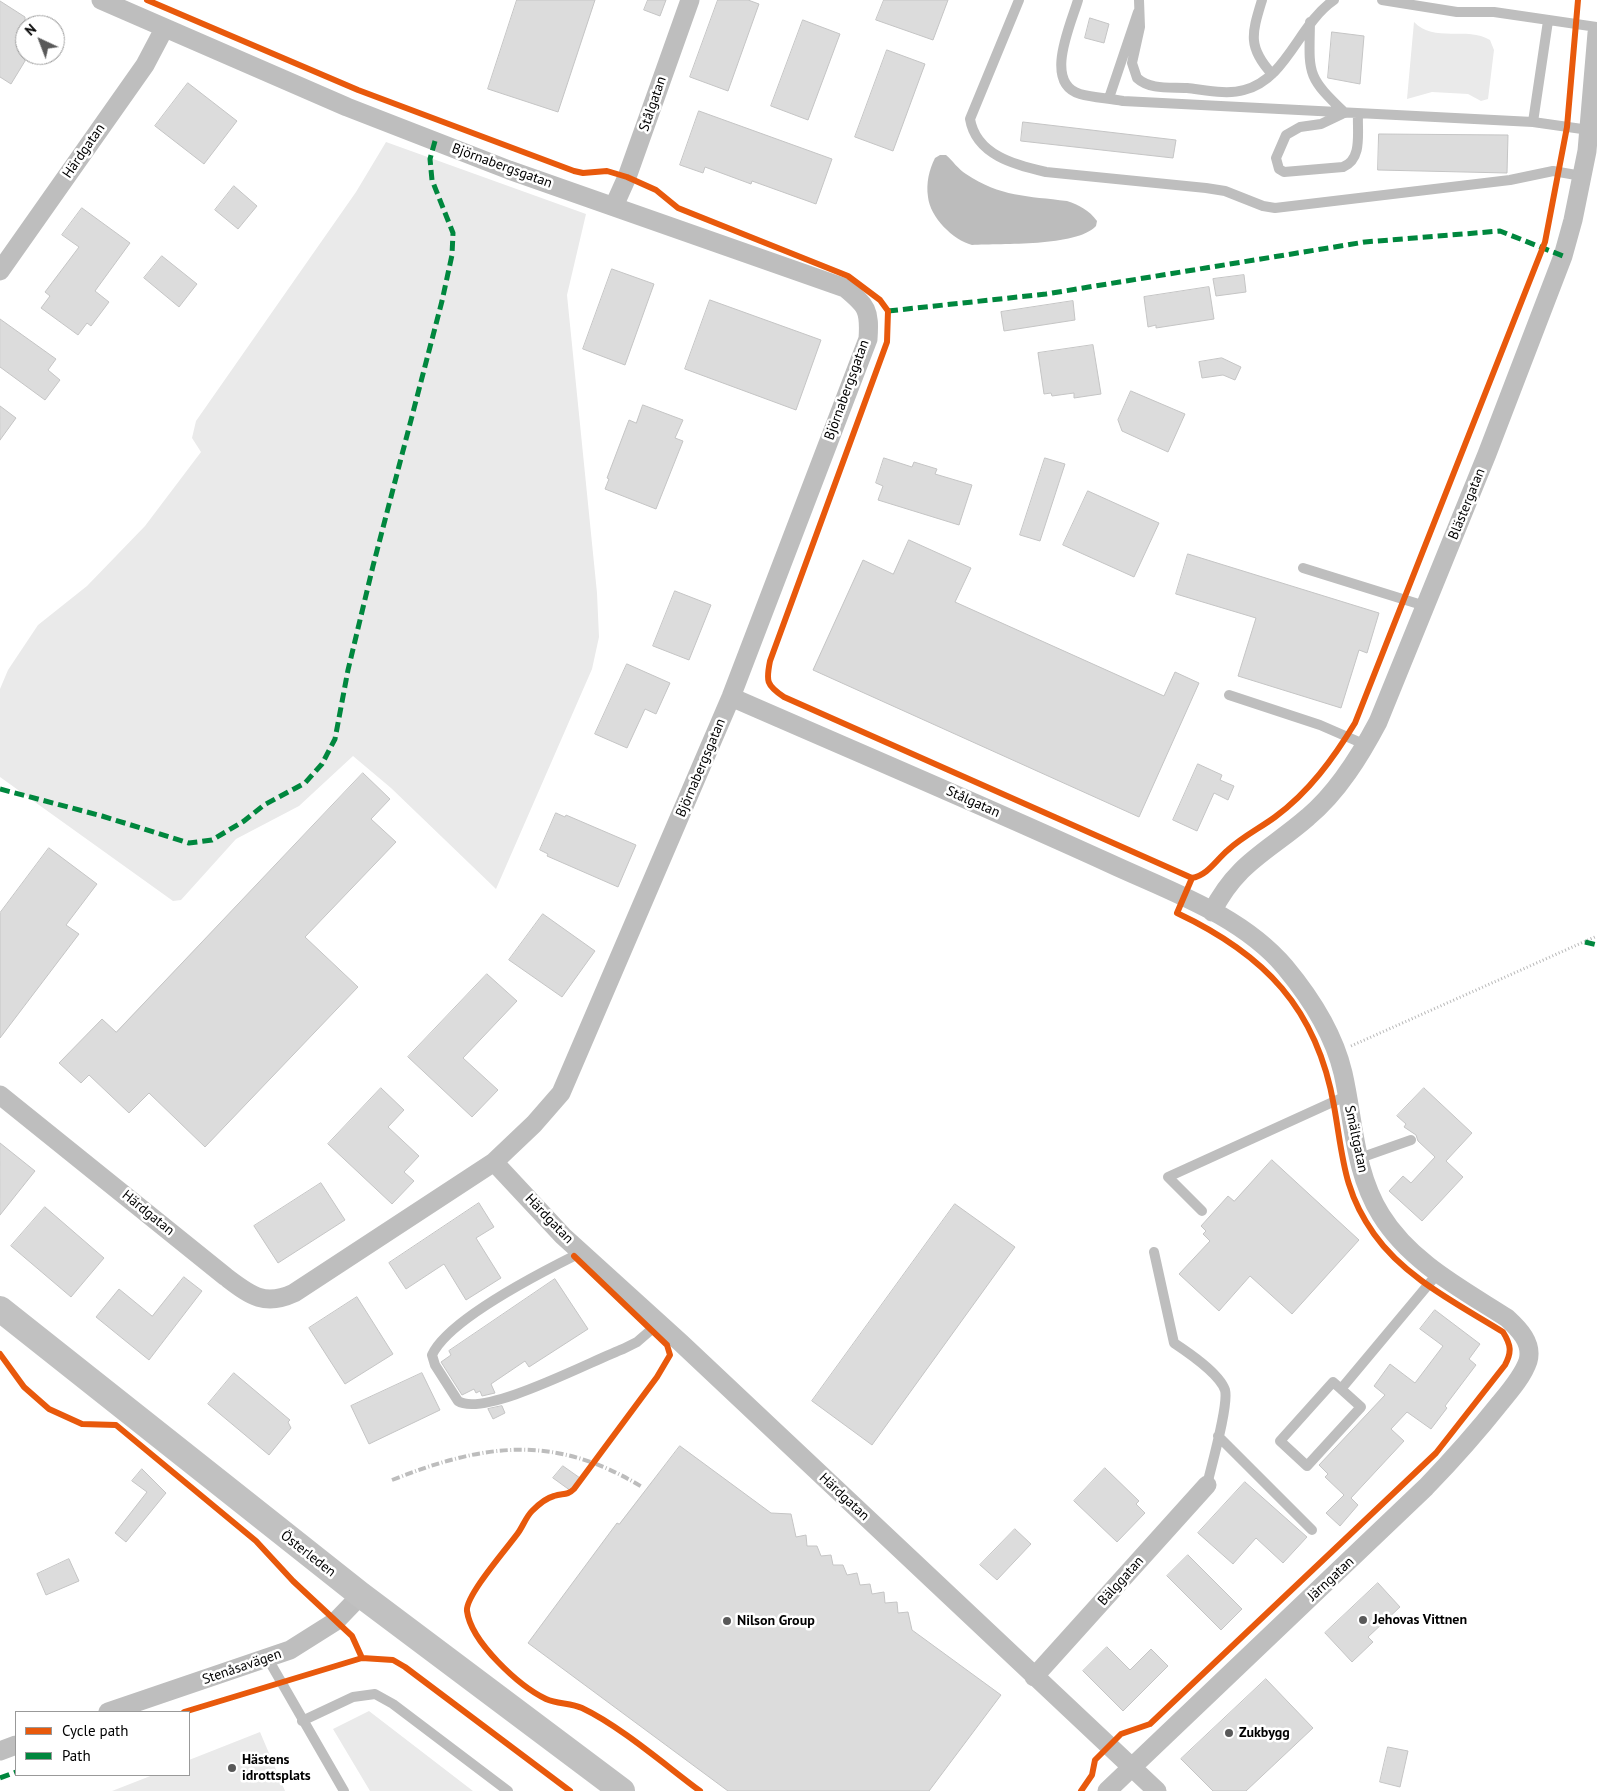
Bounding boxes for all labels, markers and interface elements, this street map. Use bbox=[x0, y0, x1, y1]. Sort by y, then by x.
north arrow bbox=[15, 15, 65, 65]
text: N bbox=[21, 20, 40, 39]
street label: Stålgatan bbox=[636, 74, 670, 134]
street label: Härdgatan bbox=[59, 121, 109, 181]
street label: Björnabergsgatan bbox=[450, 140, 554, 192]
street label: Björnabergsgatan bbox=[821, 338, 873, 442]
street label: Blästergatan bbox=[1445, 466, 1489, 542]
street label: Björnabergsgatan bbox=[673, 716, 729, 820]
street label: Stålgatan bbox=[944, 783, 1002, 821]
street label: Smältgatan bbox=[1341, 1104, 1371, 1174]
street label: Härdgatan bbox=[118, 1187, 178, 1239]
street label: Härdgatan bbox=[521, 1191, 577, 1247]
street label: Härdgatan bbox=[815, 1470, 873, 1524]
street label: Österleden bbox=[277, 1527, 339, 1581]
street label: Bälggatan bbox=[1095, 1553, 1147, 1609]
street label: Järngatan bbox=[1304, 1553, 1358, 1605]
place label: Jehovas Vittnen bbox=[1373, 1612, 1467, 1628]
place label: Nilson Group bbox=[737, 1613, 815, 1629]
marker: Jehovas Vittnen bbox=[1357, 1614, 1369, 1626]
marker: Nilson Group bbox=[721, 1615, 733, 1627]
street label: Stenåsavägen bbox=[200, 1646, 284, 1688]
legend bbox=[15, 1711, 190, 1776]
text: Cycle path bbox=[62, 1721, 128, 1740]
place label: Zukbygg bbox=[1239, 1725, 1290, 1741]
marker: Zukbygg bbox=[1223, 1727, 1235, 1739]
text: Path bbox=[62, 1746, 91, 1765]
place label: Hästens idrottsplats bbox=[242, 1752, 311, 1784]
marker: Hästens idrottsplats bbox=[226, 1762, 238, 1774]

